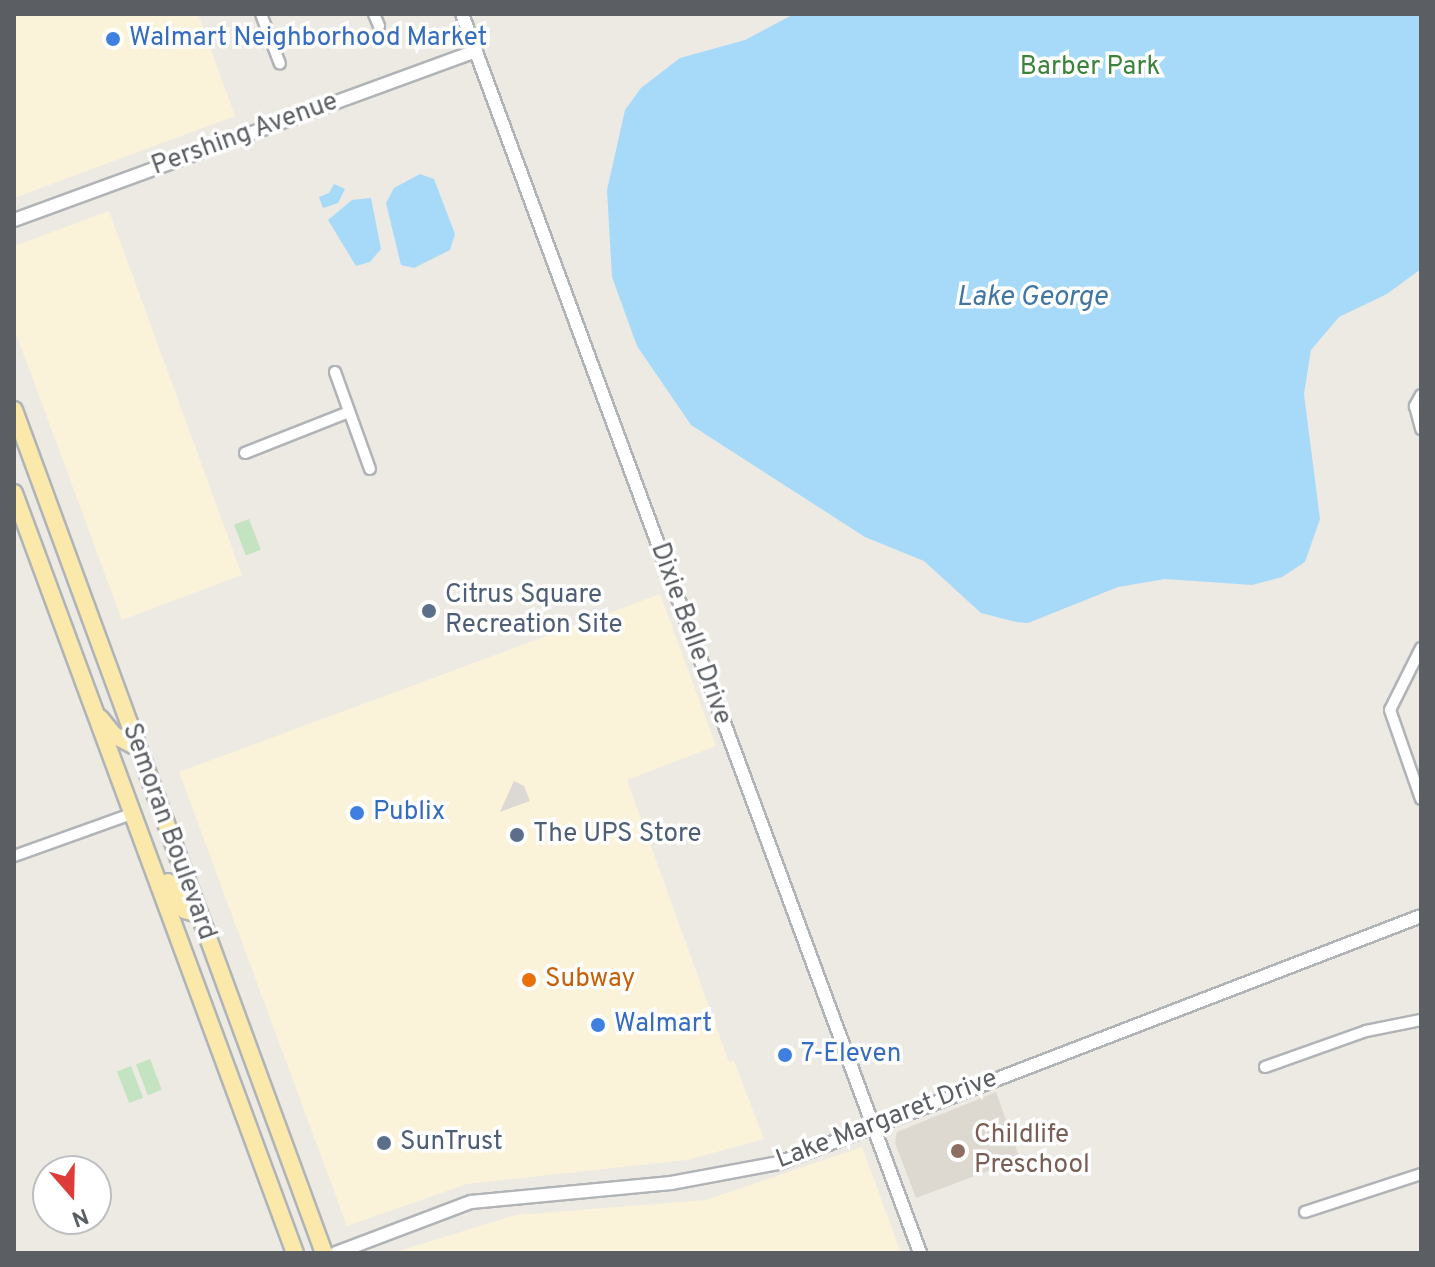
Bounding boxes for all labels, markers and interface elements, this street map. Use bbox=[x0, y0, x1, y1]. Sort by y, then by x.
place label: Walmart Neighborhood Market bbox=[129, 23, 487, 55]
marker: Walmart Neighborhood Market bbox=[104, 30, 122, 48]
park label: Barber Park bbox=[1020, 52, 1160, 84]
street label: Pershing Avenue bbox=[147, 87, 343, 183]
water label: Lake George bbox=[957, 281, 1107, 315]
street label: Dixie Belle Drive bbox=[643, 539, 737, 729]
place label: Citrus Square Recreation Site bbox=[445, 580, 623, 642]
marker: Citrus Square Recreation Site bbox=[420, 602, 438, 620]
street label: Semoran Boulevard bbox=[114, 719, 222, 945]
place label: Publix bbox=[373, 797, 445, 829]
marker: Publix bbox=[348, 804, 366, 822]
place label: The UPS Store bbox=[533, 819, 701, 851]
marker: The UPS Store bbox=[508, 826, 526, 844]
place label: Subway bbox=[545, 964, 635, 996]
marker: Subway bbox=[520, 971, 538, 989]
place label: Walmart bbox=[614, 1009, 712, 1041]
marker: Walmart bbox=[589, 1016, 607, 1034]
place label: 7-Eleven bbox=[801, 1039, 901, 1071]
marker: 7-Eleven bbox=[776, 1046, 794, 1064]
street label: Lake Margaret Drive bbox=[772, 1063, 1002, 1177]
place label: Childlife Preschool bbox=[974, 1120, 1090, 1182]
place label: SunTrust bbox=[400, 1127, 503, 1159]
marker: SunTrust bbox=[375, 1134, 393, 1152]
marker: Childlife Preschool bbox=[949, 1142, 967, 1160]
north arrow bbox=[32, 1155, 112, 1235]
text: N bbox=[68, 1201, 92, 1232]

